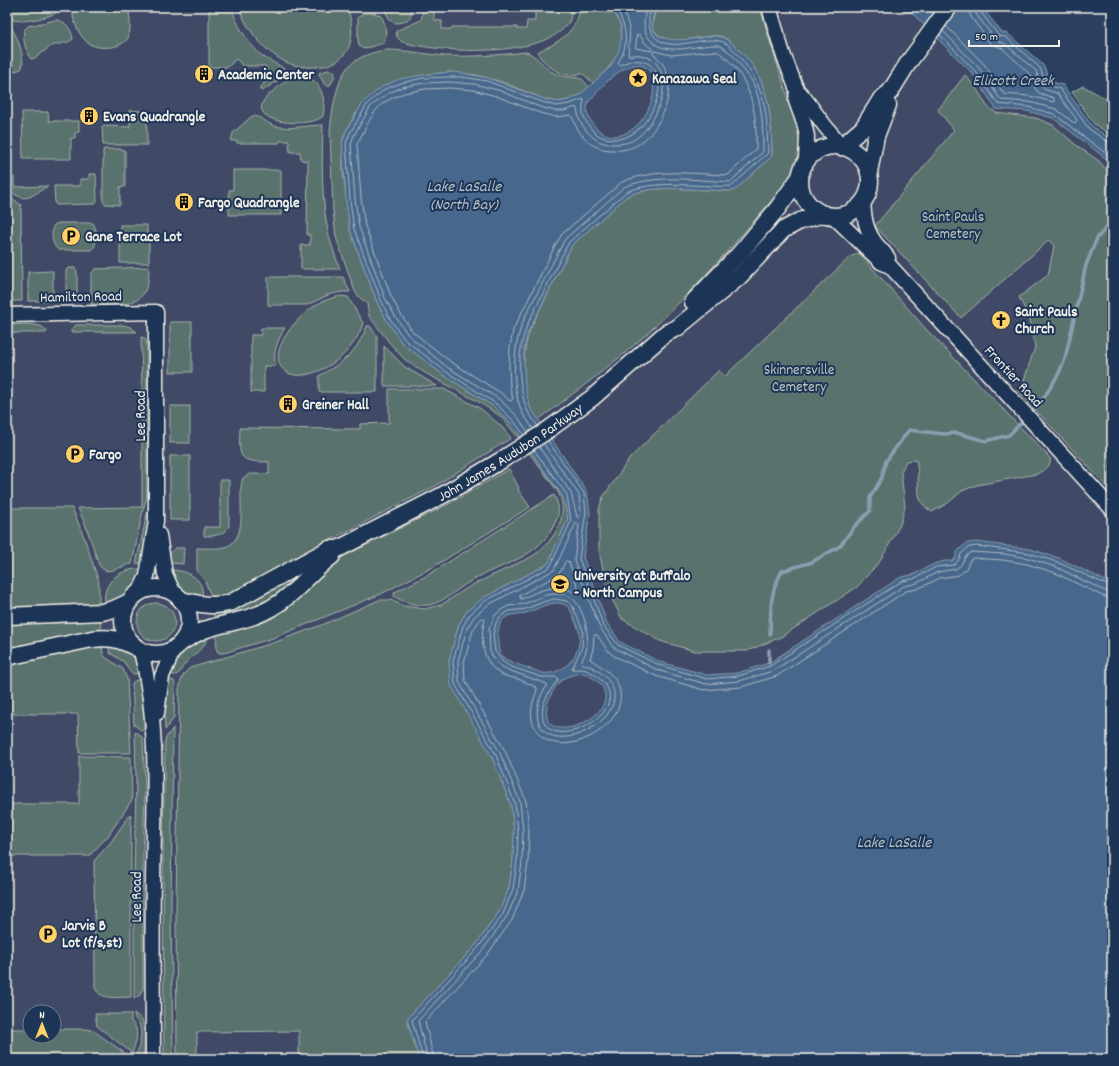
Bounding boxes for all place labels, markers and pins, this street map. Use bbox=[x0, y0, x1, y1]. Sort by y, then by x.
building icon: Academic Center bbox=[193, 63, 215, 85]
place label: Academic Center bbox=[218, 65, 314, 87]
place icon: Kanazawa Seal bbox=[627, 67, 649, 89]
place label: Kanazawa Seal bbox=[652, 69, 737, 91]
building icon: Evans Quadrangle bbox=[78, 105, 100, 127]
place label: Evans Quadrangle bbox=[103, 107, 206, 129]
building icon: Fargo Quadrangle bbox=[173, 191, 195, 213]
place label: Fargo Quadrangle bbox=[198, 193, 300, 215]
parking icon: Gane Terrace Lot bbox=[60, 225, 82, 247]
place label: Gane Terrace Lot bbox=[85, 227, 182, 249]
place label: Saint Pauls Church bbox=[1015, 302, 1078, 341]
church icon: Saint Pauls Church bbox=[990, 309, 1012, 331]
building icon: Greiner Hall bbox=[277, 393, 299, 415]
place label: Greiner Hall bbox=[302, 395, 369, 417]
parking icon: Fargo bbox=[64, 443, 86, 465]
place label: Fargo bbox=[89, 445, 122, 467]
place label: University at Buffalo - North Campus bbox=[574, 566, 691, 605]
school or university icon: University at Buffalo - North Campus bbox=[549, 573, 571, 595]
place label: Jarvis B Lot (f/s,st) bbox=[62, 916, 122, 955]
parking icon: Jarvis B Lot (f/s,st) bbox=[37, 923, 59, 945]

